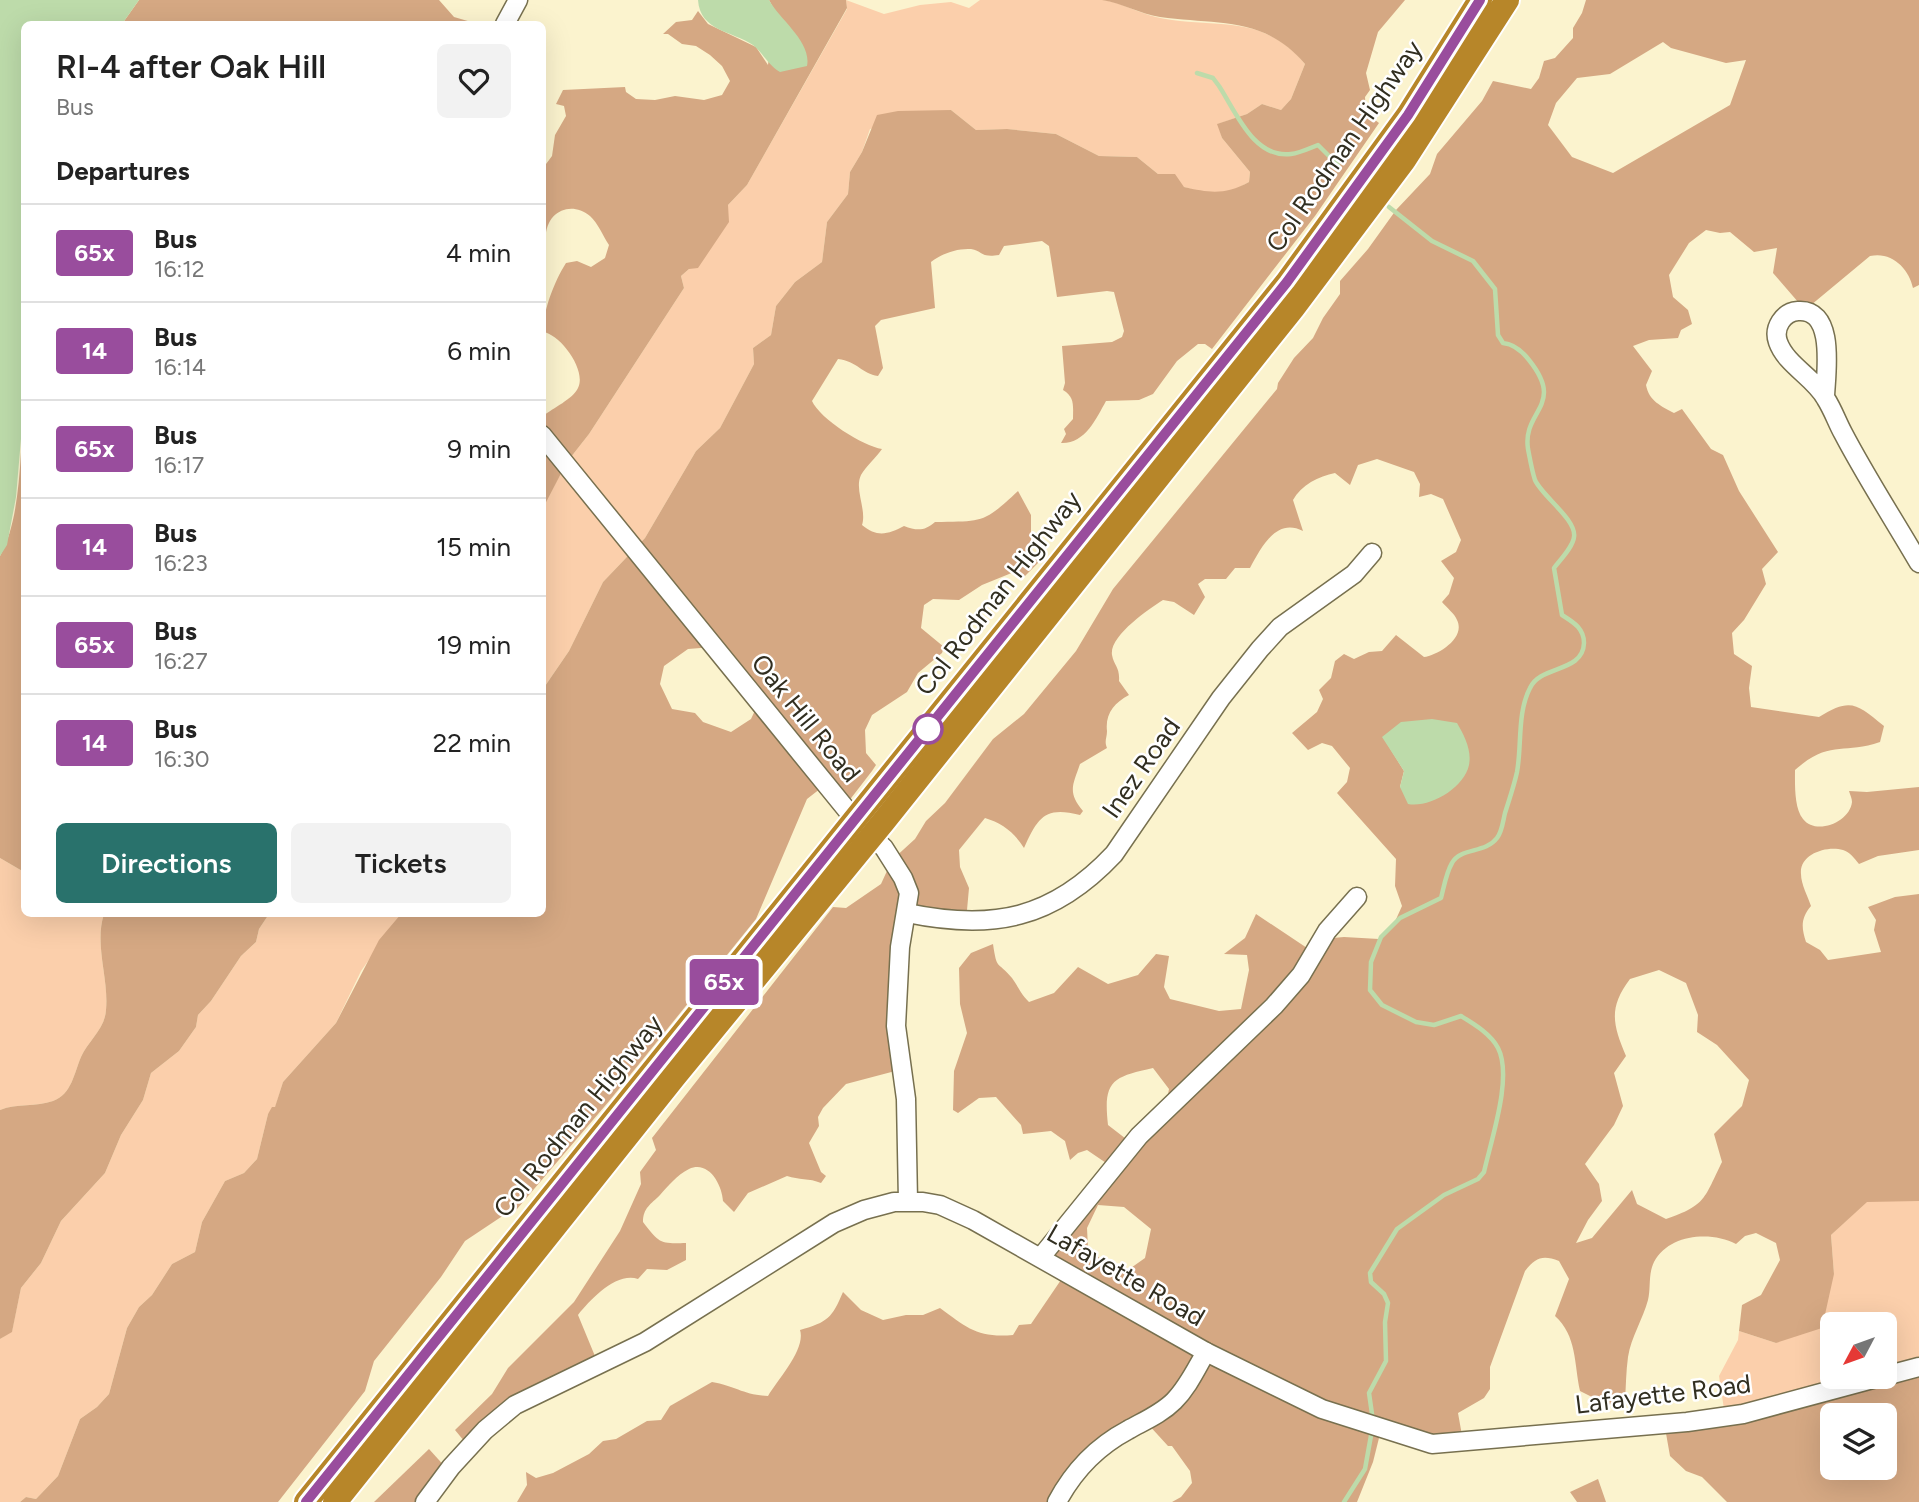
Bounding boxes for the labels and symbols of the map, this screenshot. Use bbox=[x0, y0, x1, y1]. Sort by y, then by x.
street label: Col Rodman Highway bbox=[1259, 34, 1429, 258]
street label: Col Rodman Highway bbox=[908, 484, 1088, 702]
street label: Oak Hill Road bbox=[745, 647, 867, 789]
street label: Inez Road bbox=[1095, 712, 1187, 824]
unlabelled marker bbox=[913, 714, 943, 744]
line badge: 65x bbox=[684, 959, 764, 1005]
street label: Col Rodman Highway bbox=[487, 1008, 670, 1224]
street label: Lafayette Road bbox=[1041, 1217, 1211, 1333]
north arrow bbox=[1820, 1312, 1897, 1390]
street label: Lafayette Road bbox=[1573, 1367, 1753, 1421]

